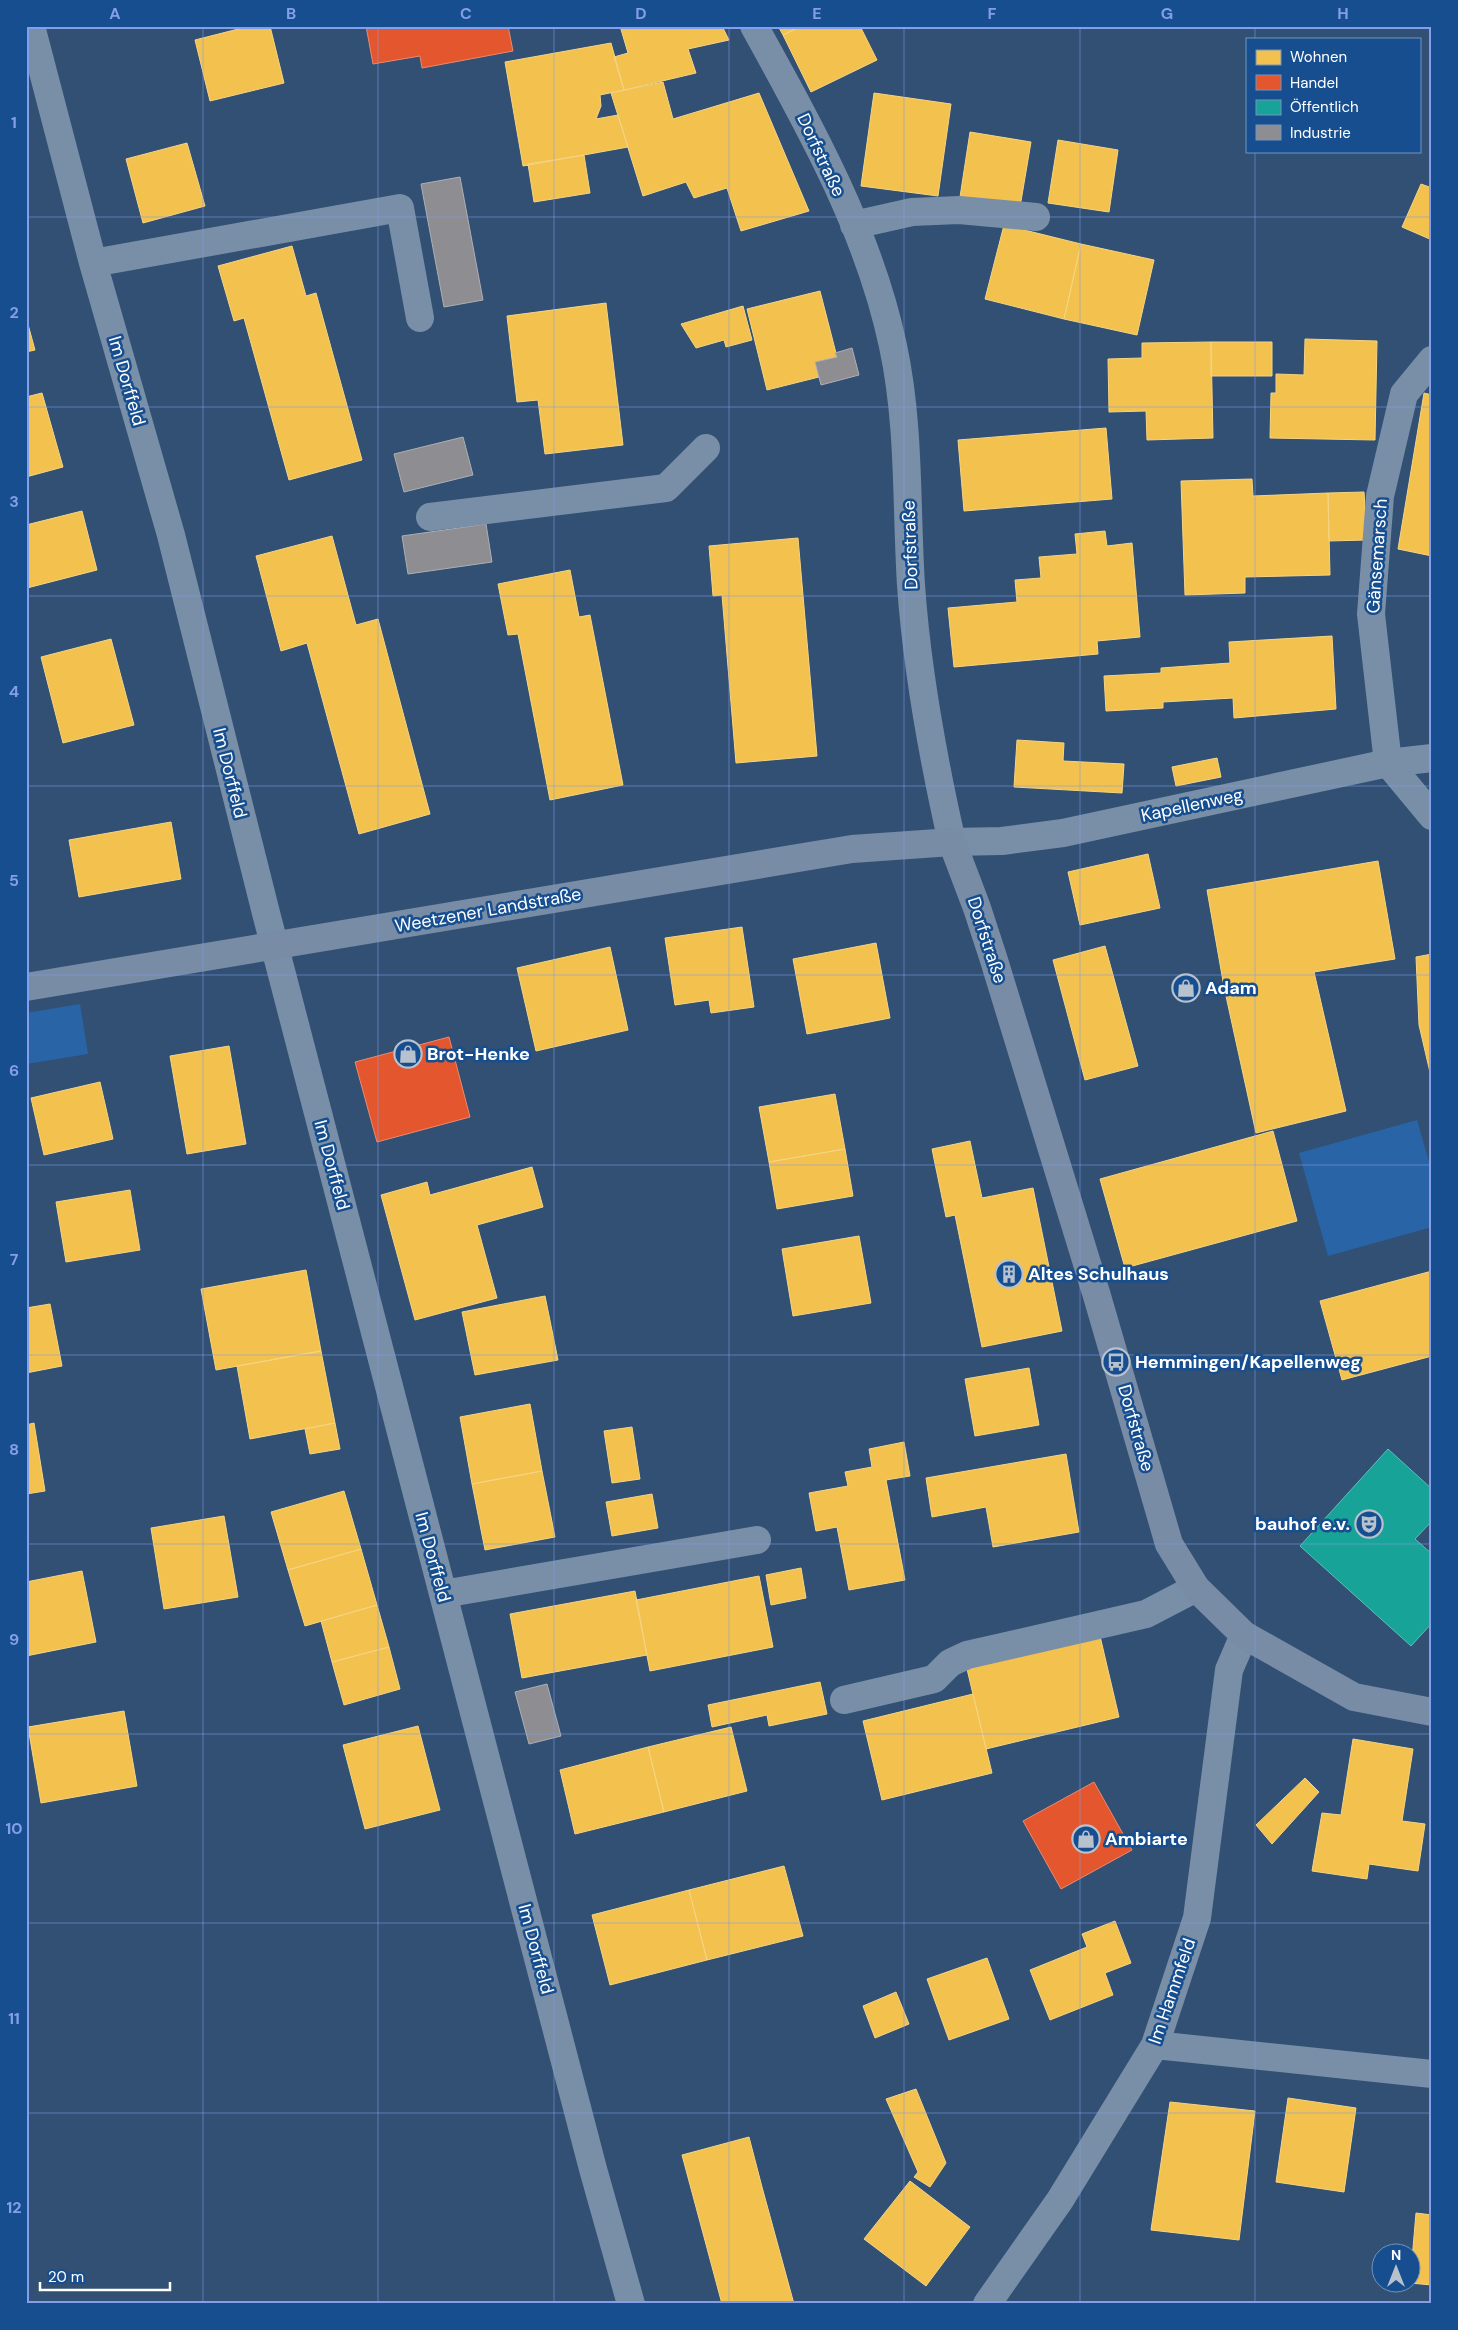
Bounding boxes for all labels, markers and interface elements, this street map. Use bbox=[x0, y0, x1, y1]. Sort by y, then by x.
text: A bbox=[109, 3, 121, 24]
text: B bbox=[286, 3, 296, 24]
text: C bbox=[460, 3, 472, 24]
text: D bbox=[635, 3, 647, 24]
text: E bbox=[812, 3, 822, 24]
text: F bbox=[988, 3, 997, 24]
text: G bbox=[1161, 3, 1173, 24]
text: H bbox=[1337, 3, 1349, 24]
legend bbox=[1246, 38, 1420, 152]
text: Wohnen bbox=[1290, 47, 1347, 67]
text: Handel bbox=[1290, 73, 1338, 93]
text: Öffentlich bbox=[1290, 97, 1359, 117]
street label: Dorfstraße bbox=[791, 109, 851, 201]
text: 1 bbox=[11, 112, 17, 133]
text: Industrie bbox=[1290, 123, 1351, 143]
text: 2 bbox=[9, 302, 19, 323]
street label: Im Dorffeld bbox=[103, 333, 151, 429]
text: 3 bbox=[9, 491, 19, 512]
street label: Gänsemarsch bbox=[1361, 498, 1393, 614]
street label: Dorfstraße bbox=[896, 500, 924, 590]
text: 4 bbox=[9, 681, 19, 702]
street label: Im Dorffeld bbox=[207, 725, 253, 821]
street label: Kapellenweg bbox=[1139, 782, 1245, 828]
text: 5 bbox=[9, 870, 19, 891]
street label: Weetzener Landstraße bbox=[393, 882, 583, 938]
street label: Dorfstraße bbox=[962, 894, 1012, 986]
shop icon: Adam bbox=[1171, 973, 1201, 1003]
place label: Adam bbox=[1205, 976, 1257, 1000]
shop icon: Brot-Henke bbox=[393, 1039, 423, 1069]
place label: Brot-Henke bbox=[427, 1042, 530, 1066]
text: 6 bbox=[9, 1060, 19, 1081]
street label: Im Dorffeld bbox=[308, 1117, 356, 1213]
text: 7 bbox=[10, 1249, 19, 1270]
building icon: Altes Schulhaus bbox=[994, 1259, 1024, 1289]
place label: Altes Schulhaus bbox=[1028, 1262, 1169, 1286]
bus stop icon: Hemmingen/Kapellenweg bbox=[1101, 1347, 1131, 1377]
place label: Hemmingen/Kapellenweg bbox=[1135, 1350, 1361, 1374]
street label: Dorfstraße bbox=[1112, 1382, 1160, 1474]
text: 8 bbox=[9, 1439, 19, 1460]
street label: Im Dorffeld bbox=[409, 1509, 457, 1605]
theatre icon: bauhof e.v. bbox=[1354, 1509, 1384, 1539]
place label: bauhof e.v. bbox=[1255, 1512, 1350, 1536]
text: 9 bbox=[9, 1629, 19, 1650]
text: 10 bbox=[5, 1818, 23, 1839]
shop icon: Ambiarte bbox=[1071, 1824, 1101, 1854]
place label: Ambiarte bbox=[1105, 1827, 1188, 1851]
street label: Im Dorffeld bbox=[512, 1901, 560, 1997]
street label: Im Hammfeld bbox=[1143, 1935, 1201, 2047]
text: 11 bbox=[8, 2008, 20, 2029]
text: 12 bbox=[6, 2197, 22, 2218]
north arrow bbox=[1370, 2242, 1420, 2292]
text: N bbox=[1391, 2246, 1401, 2264]
scale bar bbox=[40, 2260, 170, 2292]
text: 20 m bbox=[48, 2267, 84, 2287]

